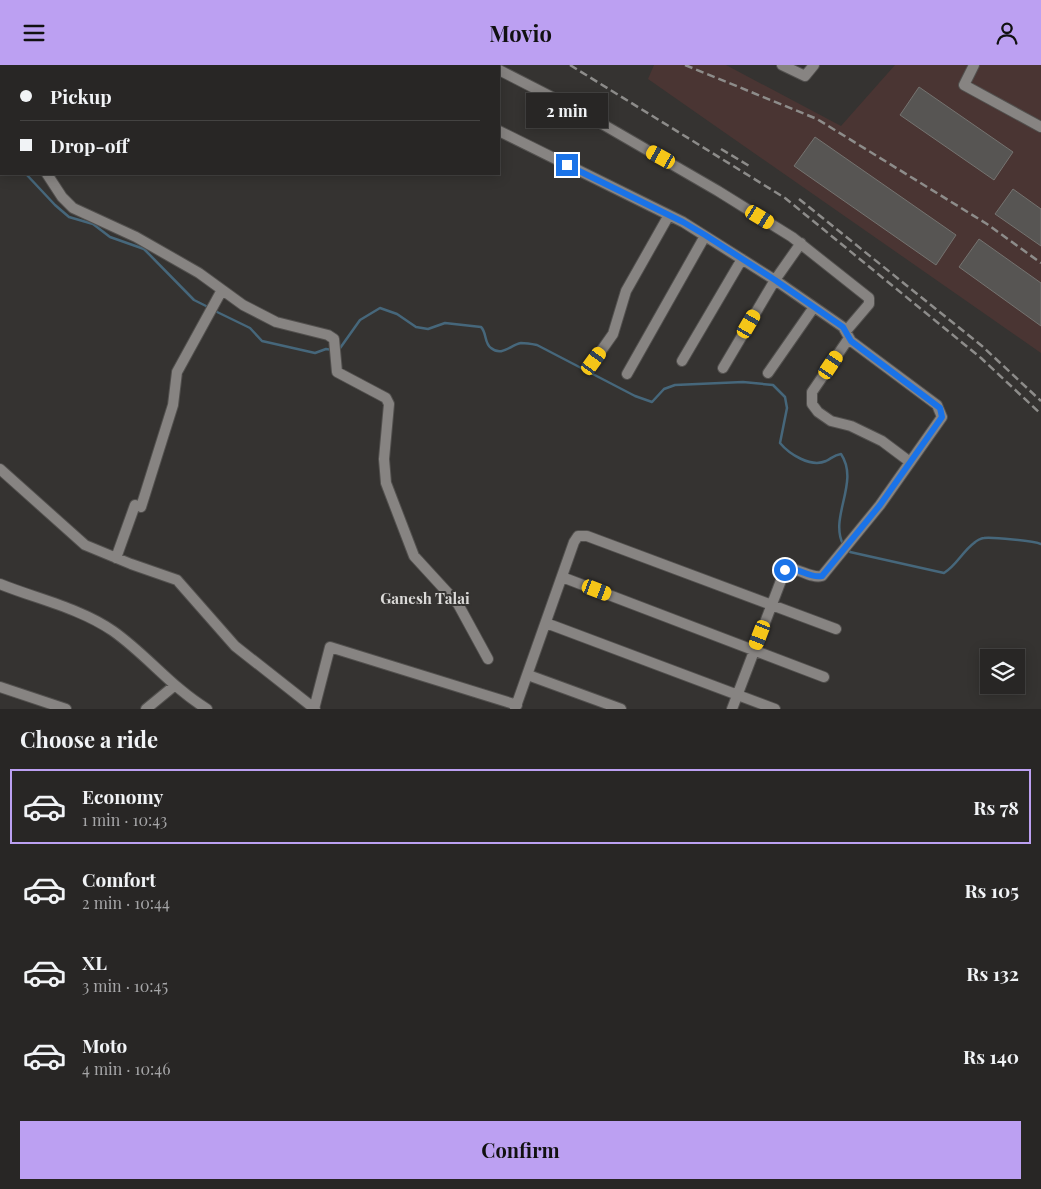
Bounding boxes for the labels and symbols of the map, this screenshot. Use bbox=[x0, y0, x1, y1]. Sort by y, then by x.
callout: 2 min bbox=[526, 93, 608, 127]
car bbox=[644, 143, 677, 171]
route end bbox=[556, 154, 578, 176]
car bbox=[743, 203, 776, 231]
car bbox=[735, 307, 762, 341]
car bbox=[579, 344, 608, 378]
car bbox=[816, 348, 845, 382]
route start bbox=[774, 559, 796, 581]
car bbox=[580, 578, 613, 602]
district label: Ganesh Talai bbox=[380, 588, 470, 608]
car bbox=[747, 618, 772, 652]

